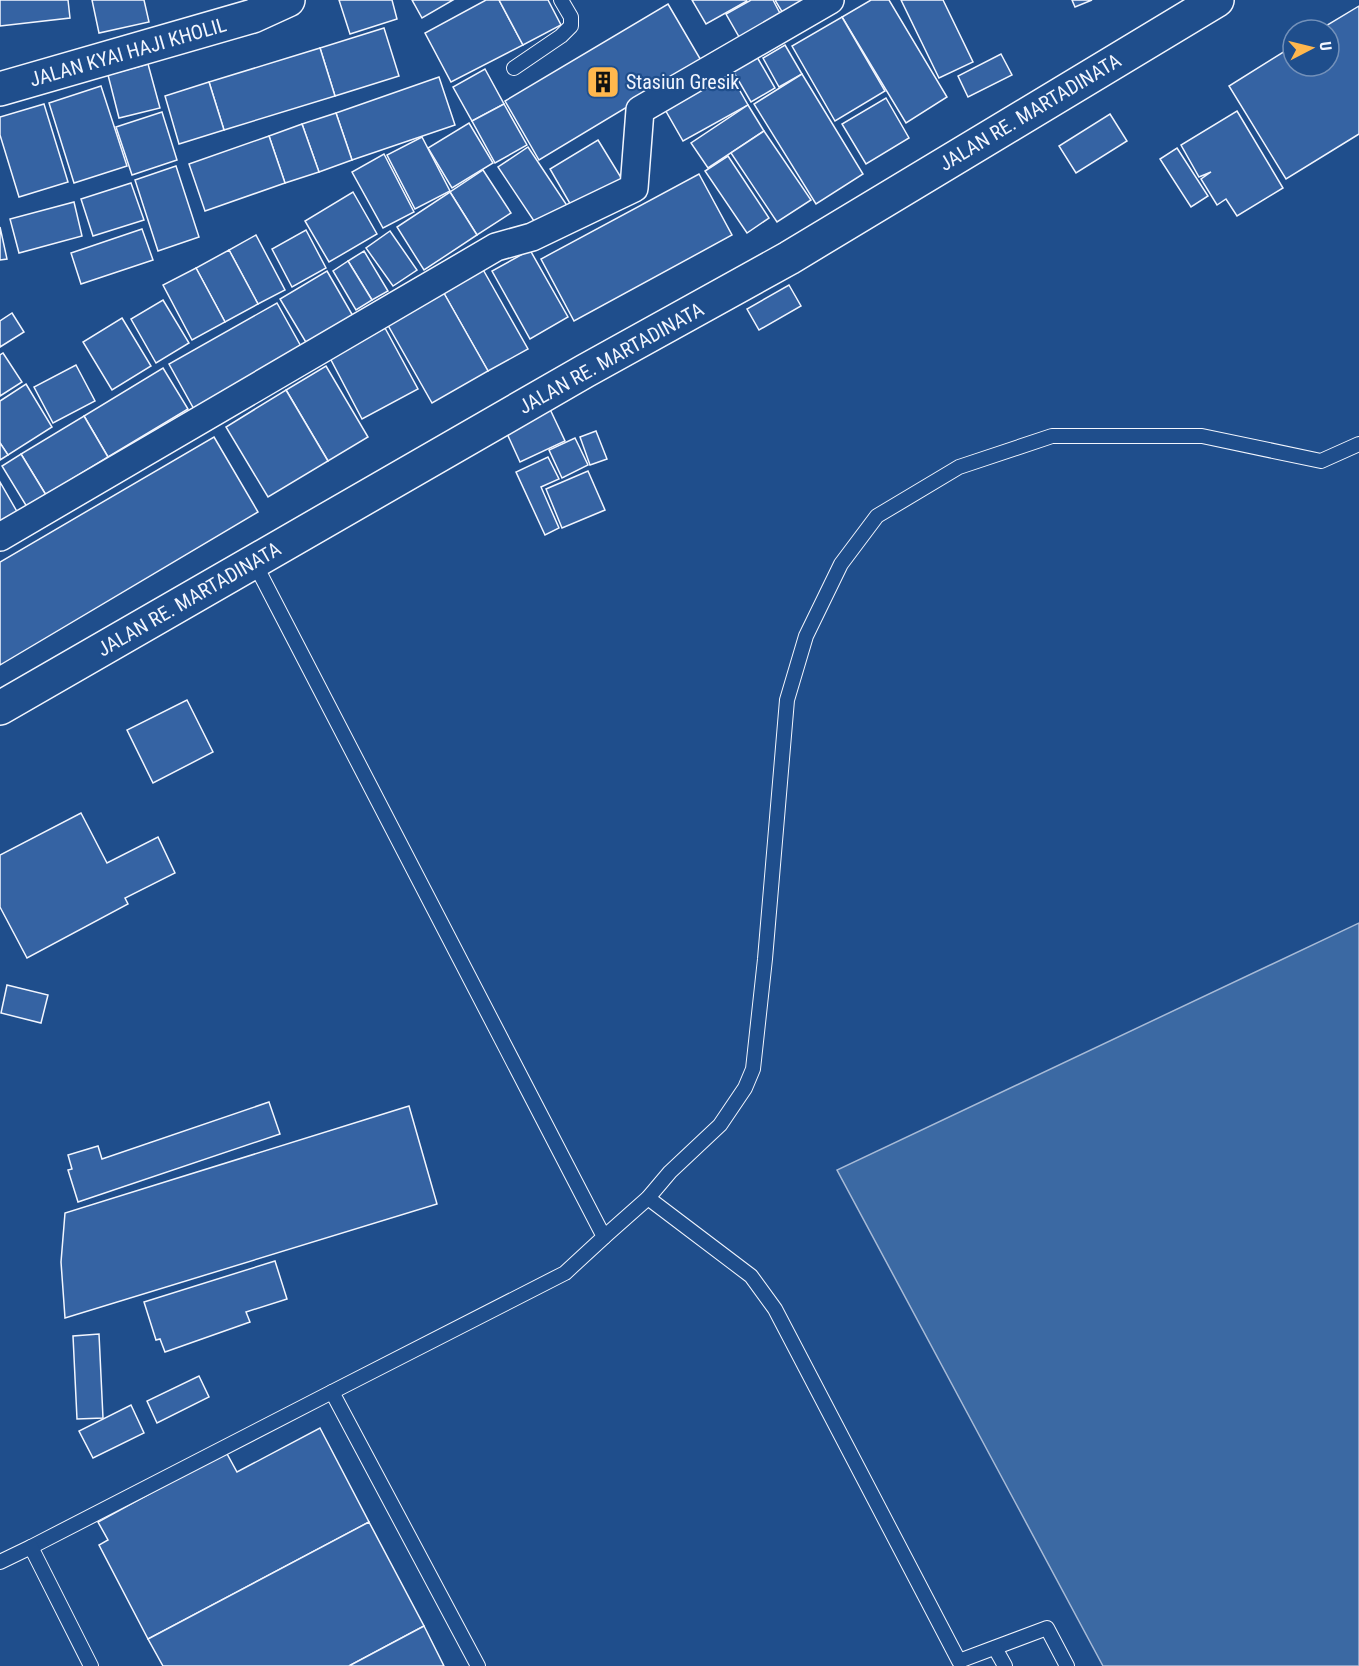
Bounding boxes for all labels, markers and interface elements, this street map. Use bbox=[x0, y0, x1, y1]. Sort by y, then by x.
street label: JALAN KYAI HAJI KHOLIL bbox=[27, 12, 229, 92]
north arrow bbox=[1281, 18, 1341, 78]
text: U bbox=[1315, 41, 1335, 52]
street label: JALAN RE. MARTADINATA bbox=[935, 48, 1126, 176]
building icon: Stasiun Gresik bbox=[585, 64, 621, 100]
place label: Stasiun Gresik bbox=[626, 70, 739, 94]
street label: JALAN RE. MARTADINATA bbox=[514, 297, 708, 419]
street label: JALAN RE. MARTADINATA bbox=[93, 536, 285, 661]

